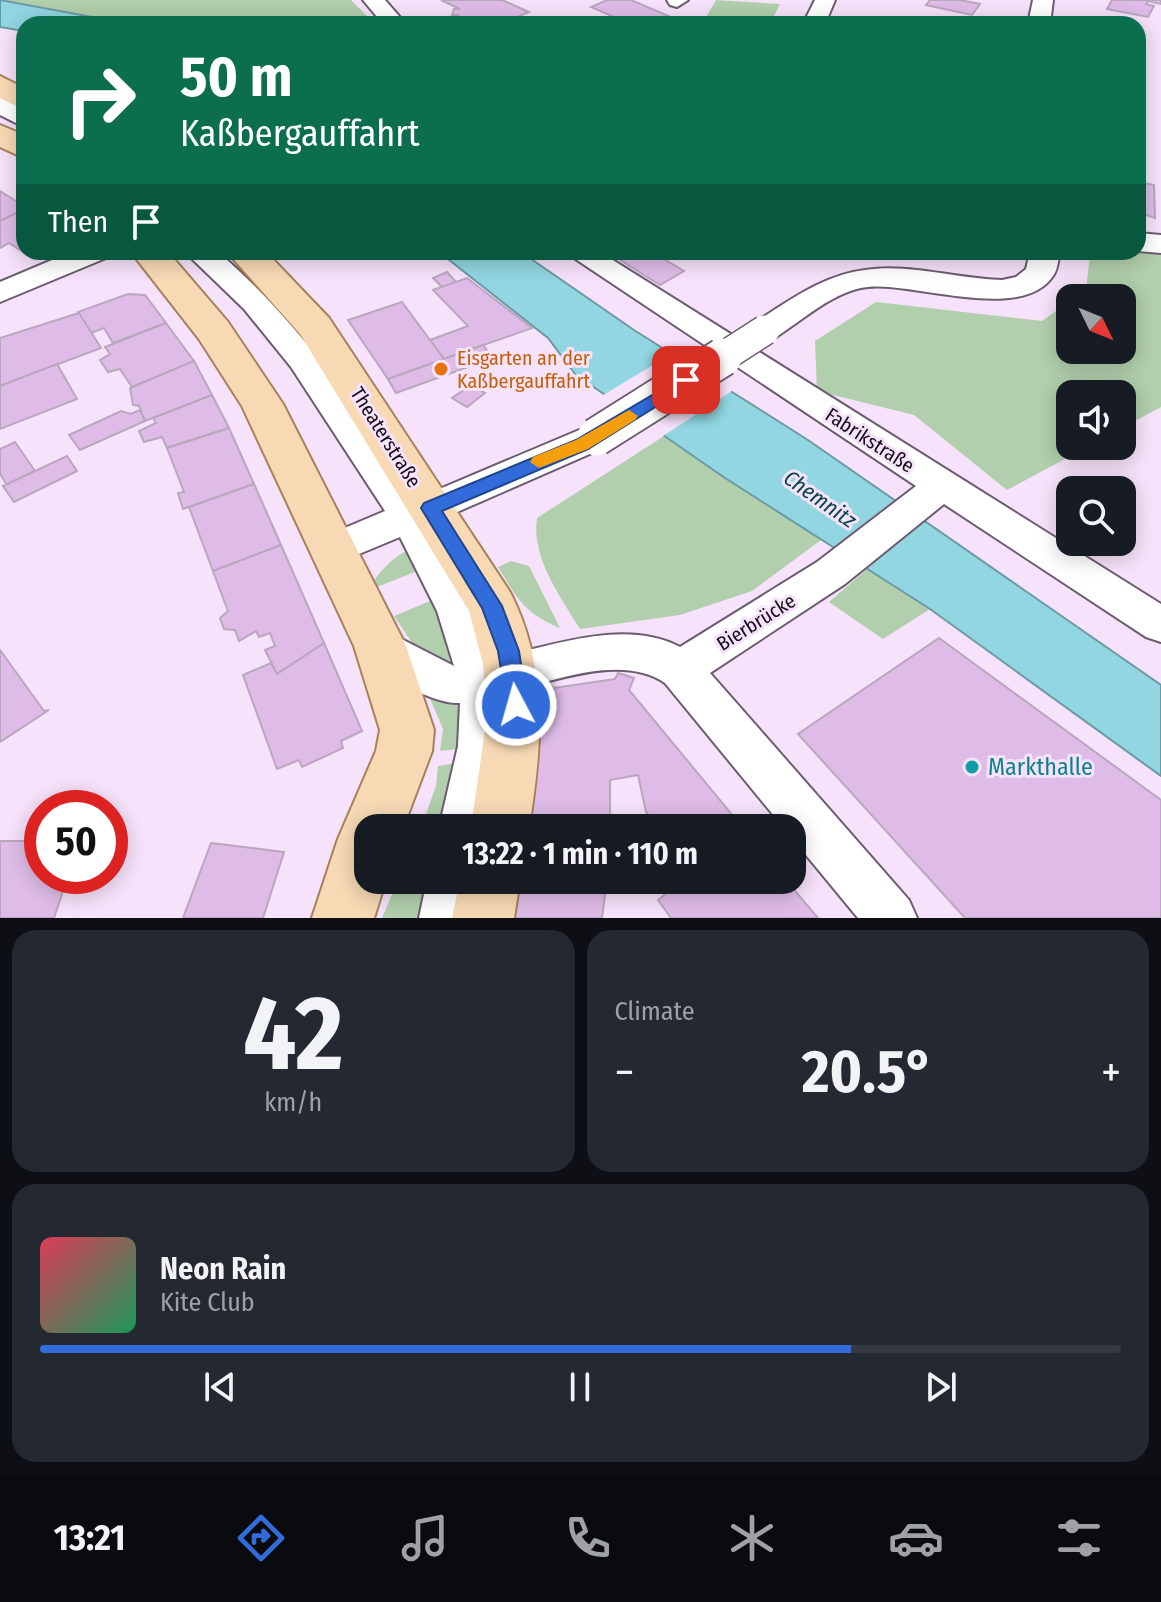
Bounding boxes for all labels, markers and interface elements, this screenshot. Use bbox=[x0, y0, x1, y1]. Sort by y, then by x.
text: 50 m bbox=[180, 44, 292, 111]
icon: right bbox=[48, 48, 152, 152]
text: Kaßbergauffahrt bbox=[180, 112, 420, 156]
icon: arrive bbox=[124, 200, 168, 244]
text: Then bbox=[48, 204, 108, 240]
north arrow bbox=[1056, 284, 1136, 364]
map controls bbox=[1056, 284, 1136, 556]
place label: Eisgarten an der Kaßbergauffahrt bbox=[457, 346, 591, 393]
pin bbox=[652, 346, 720, 414]
icon: arrive bbox=[664, 358, 708, 402]
marker: Eisgarten an der Kaßbergauffahrt bbox=[432, 360, 450, 378]
button: sound bbox=[1056, 380, 1136, 460]
street label: Theaterstraße bbox=[346, 382, 426, 492]
street label: Fabrikstraße bbox=[821, 402, 919, 478]
water label: Chemnitz bbox=[778, 464, 862, 534]
button: search bbox=[1056, 476, 1136, 556]
street label: Bierbrücke bbox=[712, 588, 800, 656]
position arrow bbox=[474, 663, 558, 747]
place label: Markthalle bbox=[988, 753, 1093, 781]
marker: Markthalle bbox=[963, 758, 981, 776]
speed limit sign: 50 bbox=[24, 790, 128, 894]
text: 13:22 · 1 min · 110 m bbox=[462, 836, 698, 872]
text: 42 bbox=[243, 972, 343, 1097]
text: Climate bbox=[615, 996, 695, 1027]
text: 20.5° bbox=[802, 1036, 934, 1108]
text: − bbox=[615, 1046, 634, 1099]
text: + bbox=[1101, 1046, 1121, 1099]
text: km/h bbox=[264, 1087, 322, 1118]
text: Neon Rain bbox=[160, 1251, 286, 1287]
text: Kite Club bbox=[160, 1287, 255, 1318]
icon: previous bbox=[198, 1365, 242, 1409]
icon: pause bbox=[558, 1365, 602, 1409]
icon: next bbox=[919, 1365, 963, 1409]
icon: directions bbox=[233, 1510, 289, 1566]
icon: music bbox=[397, 1510, 453, 1566]
icon: phone bbox=[560, 1510, 616, 1566]
icon: climate bbox=[724, 1510, 780, 1566]
icon: car bbox=[888, 1510, 944, 1566]
icon: filters bbox=[1051, 1510, 1107, 1566]
text: 13:21 bbox=[54, 1516, 126, 1560]

